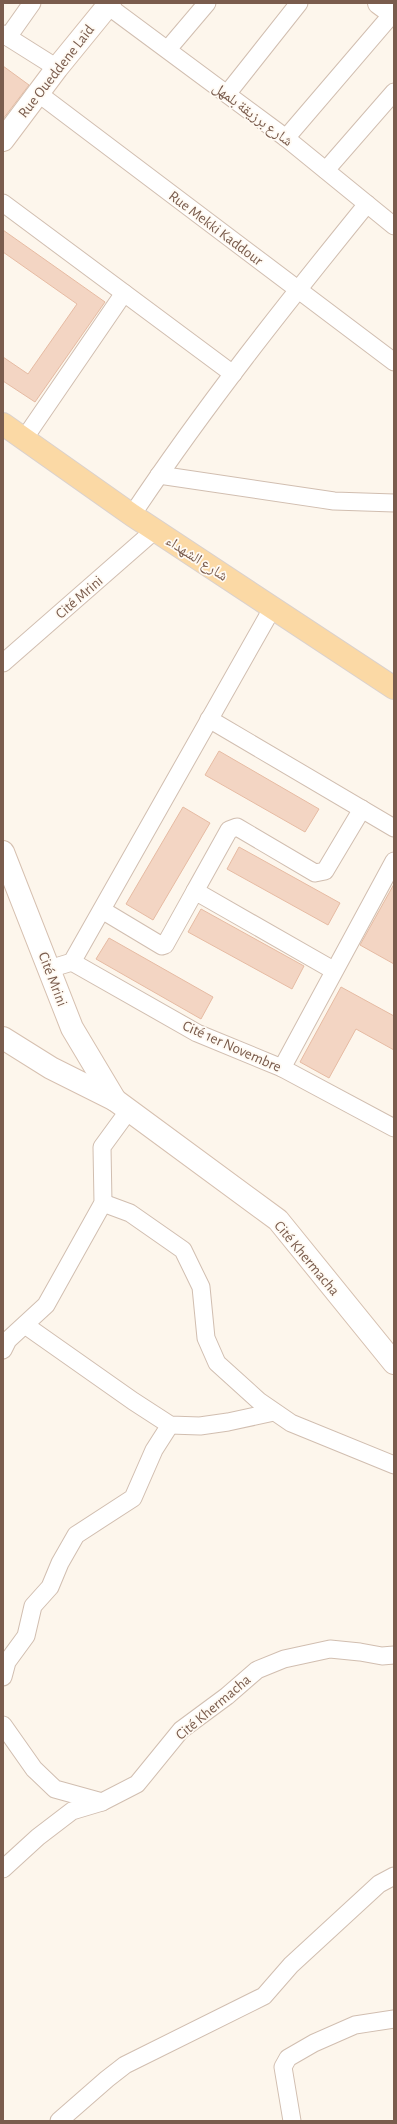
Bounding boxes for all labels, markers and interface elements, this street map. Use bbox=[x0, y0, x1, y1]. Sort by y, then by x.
street label: Rue Oueddene Laïd bbox=[16, 22, 97, 121]
street label: شارع برزيقة بلمهل bbox=[209, 80, 296, 151]
street label: Rue Mekki Kaddour bbox=[166, 188, 266, 269]
street label: شارع الشهداء bbox=[162, 533, 231, 586]
street label: Cité Mrini bbox=[53, 573, 106, 622]
street label: Cité Mrini bbox=[35, 950, 70, 1008]
street label: Cité 1er Novembre bbox=[180, 1018, 283, 1075]
street label: Cité Khermacha bbox=[271, 1218, 342, 1299]
street label: Cité Khermacha bbox=[173, 1672, 254, 1743]

